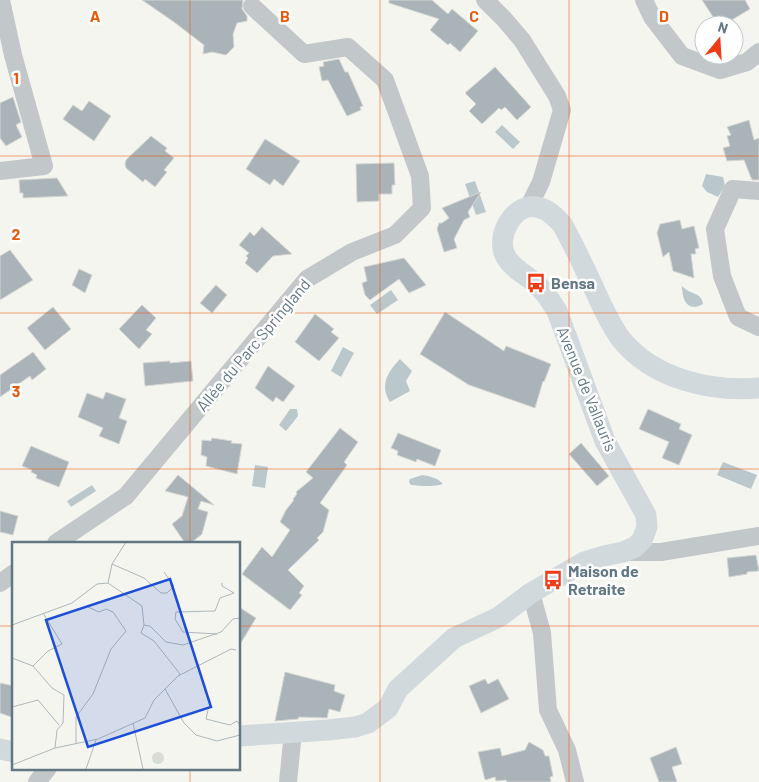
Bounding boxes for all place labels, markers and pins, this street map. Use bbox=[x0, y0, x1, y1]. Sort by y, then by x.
bus stop icon: Bensa bbox=[525, 272, 547, 294]
place label: Bensa bbox=[551, 273, 595, 292]
place label: Maison de Retraite bbox=[568, 561, 639, 598]
bus stop icon: Maison de Retraite bbox=[542, 569, 564, 591]

